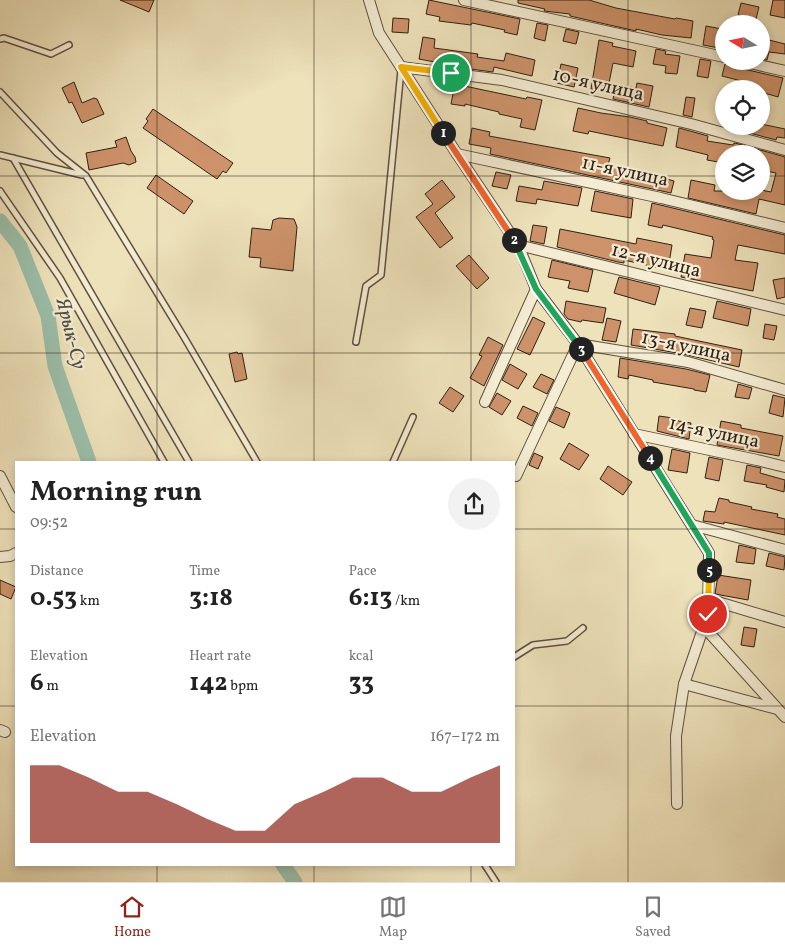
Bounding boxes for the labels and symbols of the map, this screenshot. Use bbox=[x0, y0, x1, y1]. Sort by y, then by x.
north arrow bbox=[715, 15, 770, 70]
pin bbox=[430, 52, 472, 94]
street label: 10-я улица bbox=[550, 62, 646, 108]
pin: 1 bbox=[430, 120, 456, 146]
street label: 11-я улица bbox=[579, 150, 671, 194]
pin: 2 bbox=[502, 228, 526, 252]
street label: 12-я улица bbox=[608, 237, 704, 285]
water label: Ярык-Су bbox=[47, 295, 92, 373]
street label: 13-я улица bbox=[639, 325, 733, 369]
pin: 3 bbox=[568, 336, 594, 362]
street label: 14-я улица bbox=[666, 411, 762, 455]
pin: 4 bbox=[638, 446, 662, 470]
pin: 5 bbox=[696, 558, 722, 582]
pin bbox=[687, 593, 729, 635]

